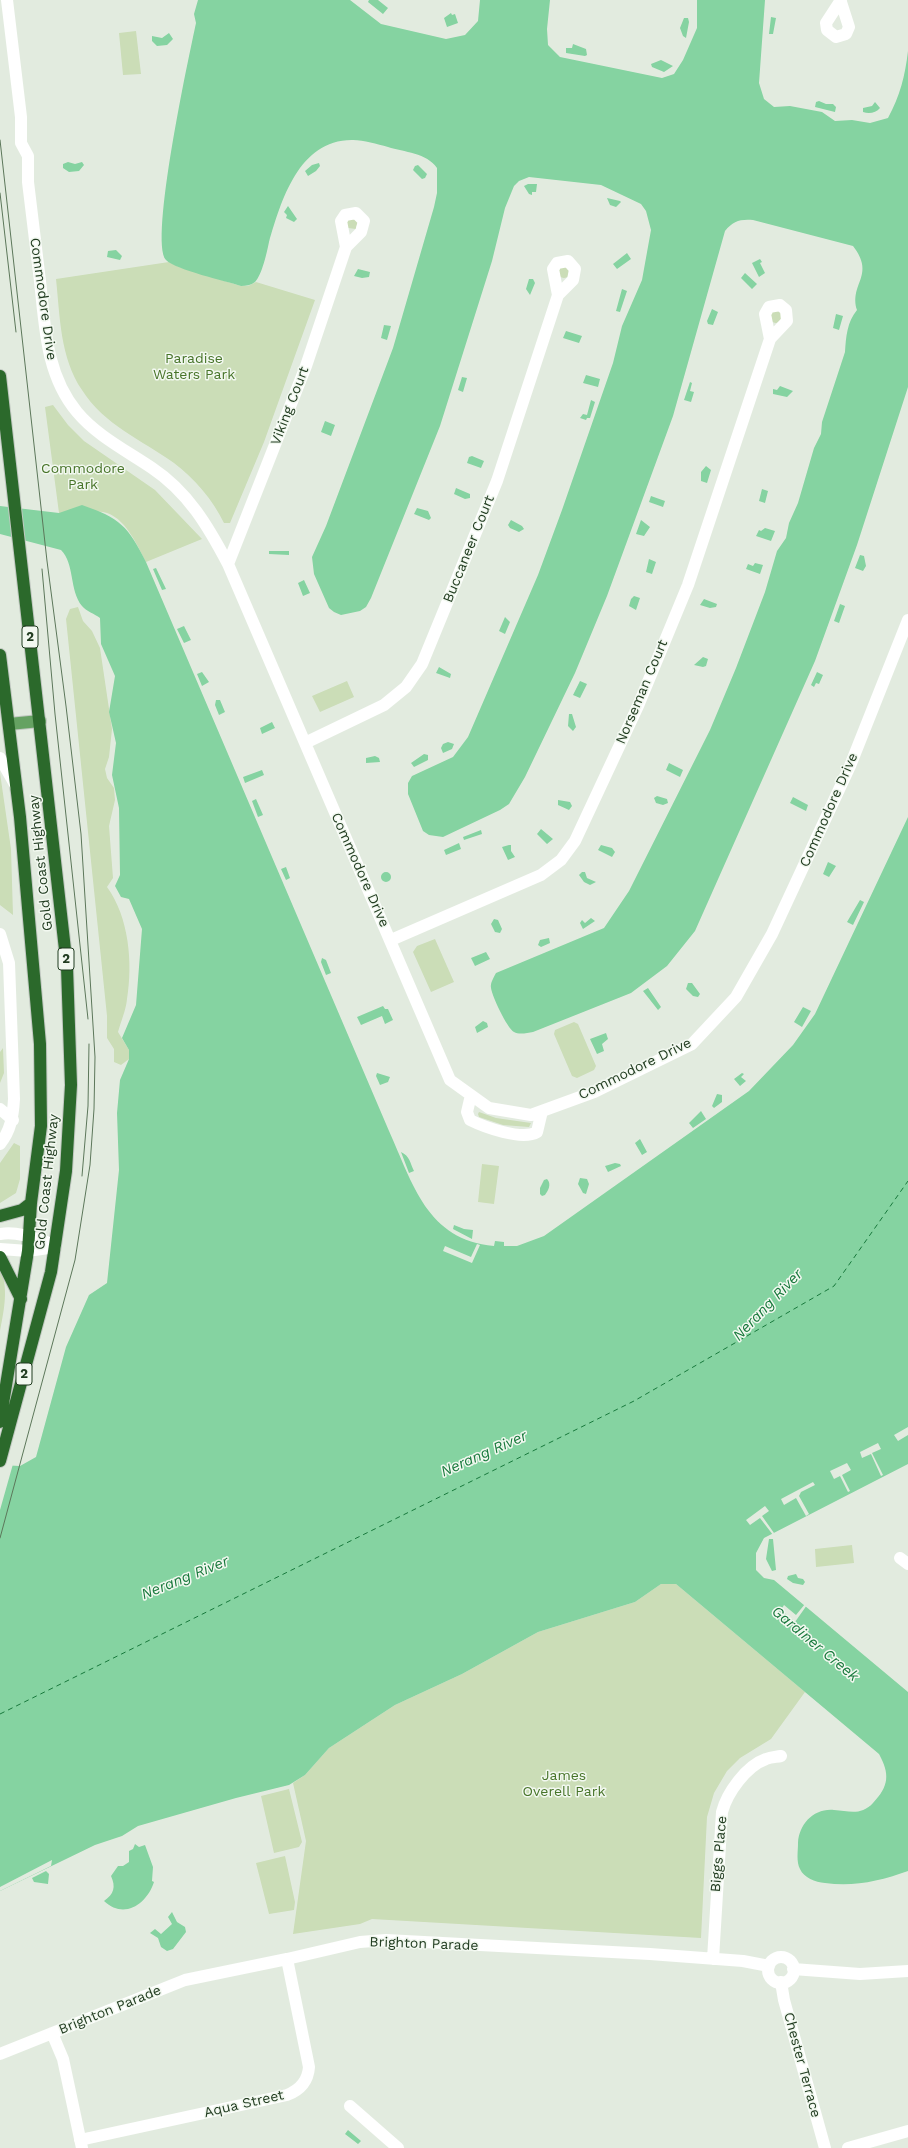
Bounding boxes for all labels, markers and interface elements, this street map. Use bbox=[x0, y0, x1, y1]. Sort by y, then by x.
street label: Commodore Drive bbox=[26, 237, 60, 361]
park label: Paradise Waters Park bbox=[153, 351, 235, 384]
street label: Viking Court bbox=[267, 364, 313, 448]
park label: Commodore Park bbox=[41, 461, 125, 494]
street label: Buccaneer Court bbox=[440, 493, 498, 605]
road number: 2 bbox=[22, 626, 38, 648]
street label: Norseman Court bbox=[612, 637, 672, 747]
street label: Commodore Drive bbox=[796, 750, 862, 870]
street label: Gold Coast Highway bbox=[26, 794, 56, 932]
street label: Commodore Drive bbox=[327, 810, 393, 930]
road number: 2 bbox=[58, 948, 74, 970]
street label: Commodore Drive bbox=[576, 1034, 694, 1104]
street label: Gold Coast Highway bbox=[32, 1113, 62, 1251]
water label: Nerang River bbox=[729, 1265, 807, 1345]
road number: 2 bbox=[16, 1363, 32, 1385]
water label: Nerang River bbox=[438, 1427, 530, 1481]
water label: Nerang River bbox=[139, 1552, 231, 1604]
water label: Gardiner Creek bbox=[768, 1602, 862, 1686]
park label: James Overell Park bbox=[523, 1768, 605, 1800]
street label: Biggs Place bbox=[707, 1815, 731, 1893]
street label: Brighton Parade bbox=[369, 1934, 479, 1954]
street label: Brighton Parade bbox=[56, 1982, 164, 2038]
street label: Chester Terrace bbox=[780, 2011, 824, 2119]
street label: Aqua Street bbox=[202, 2087, 286, 2121]

